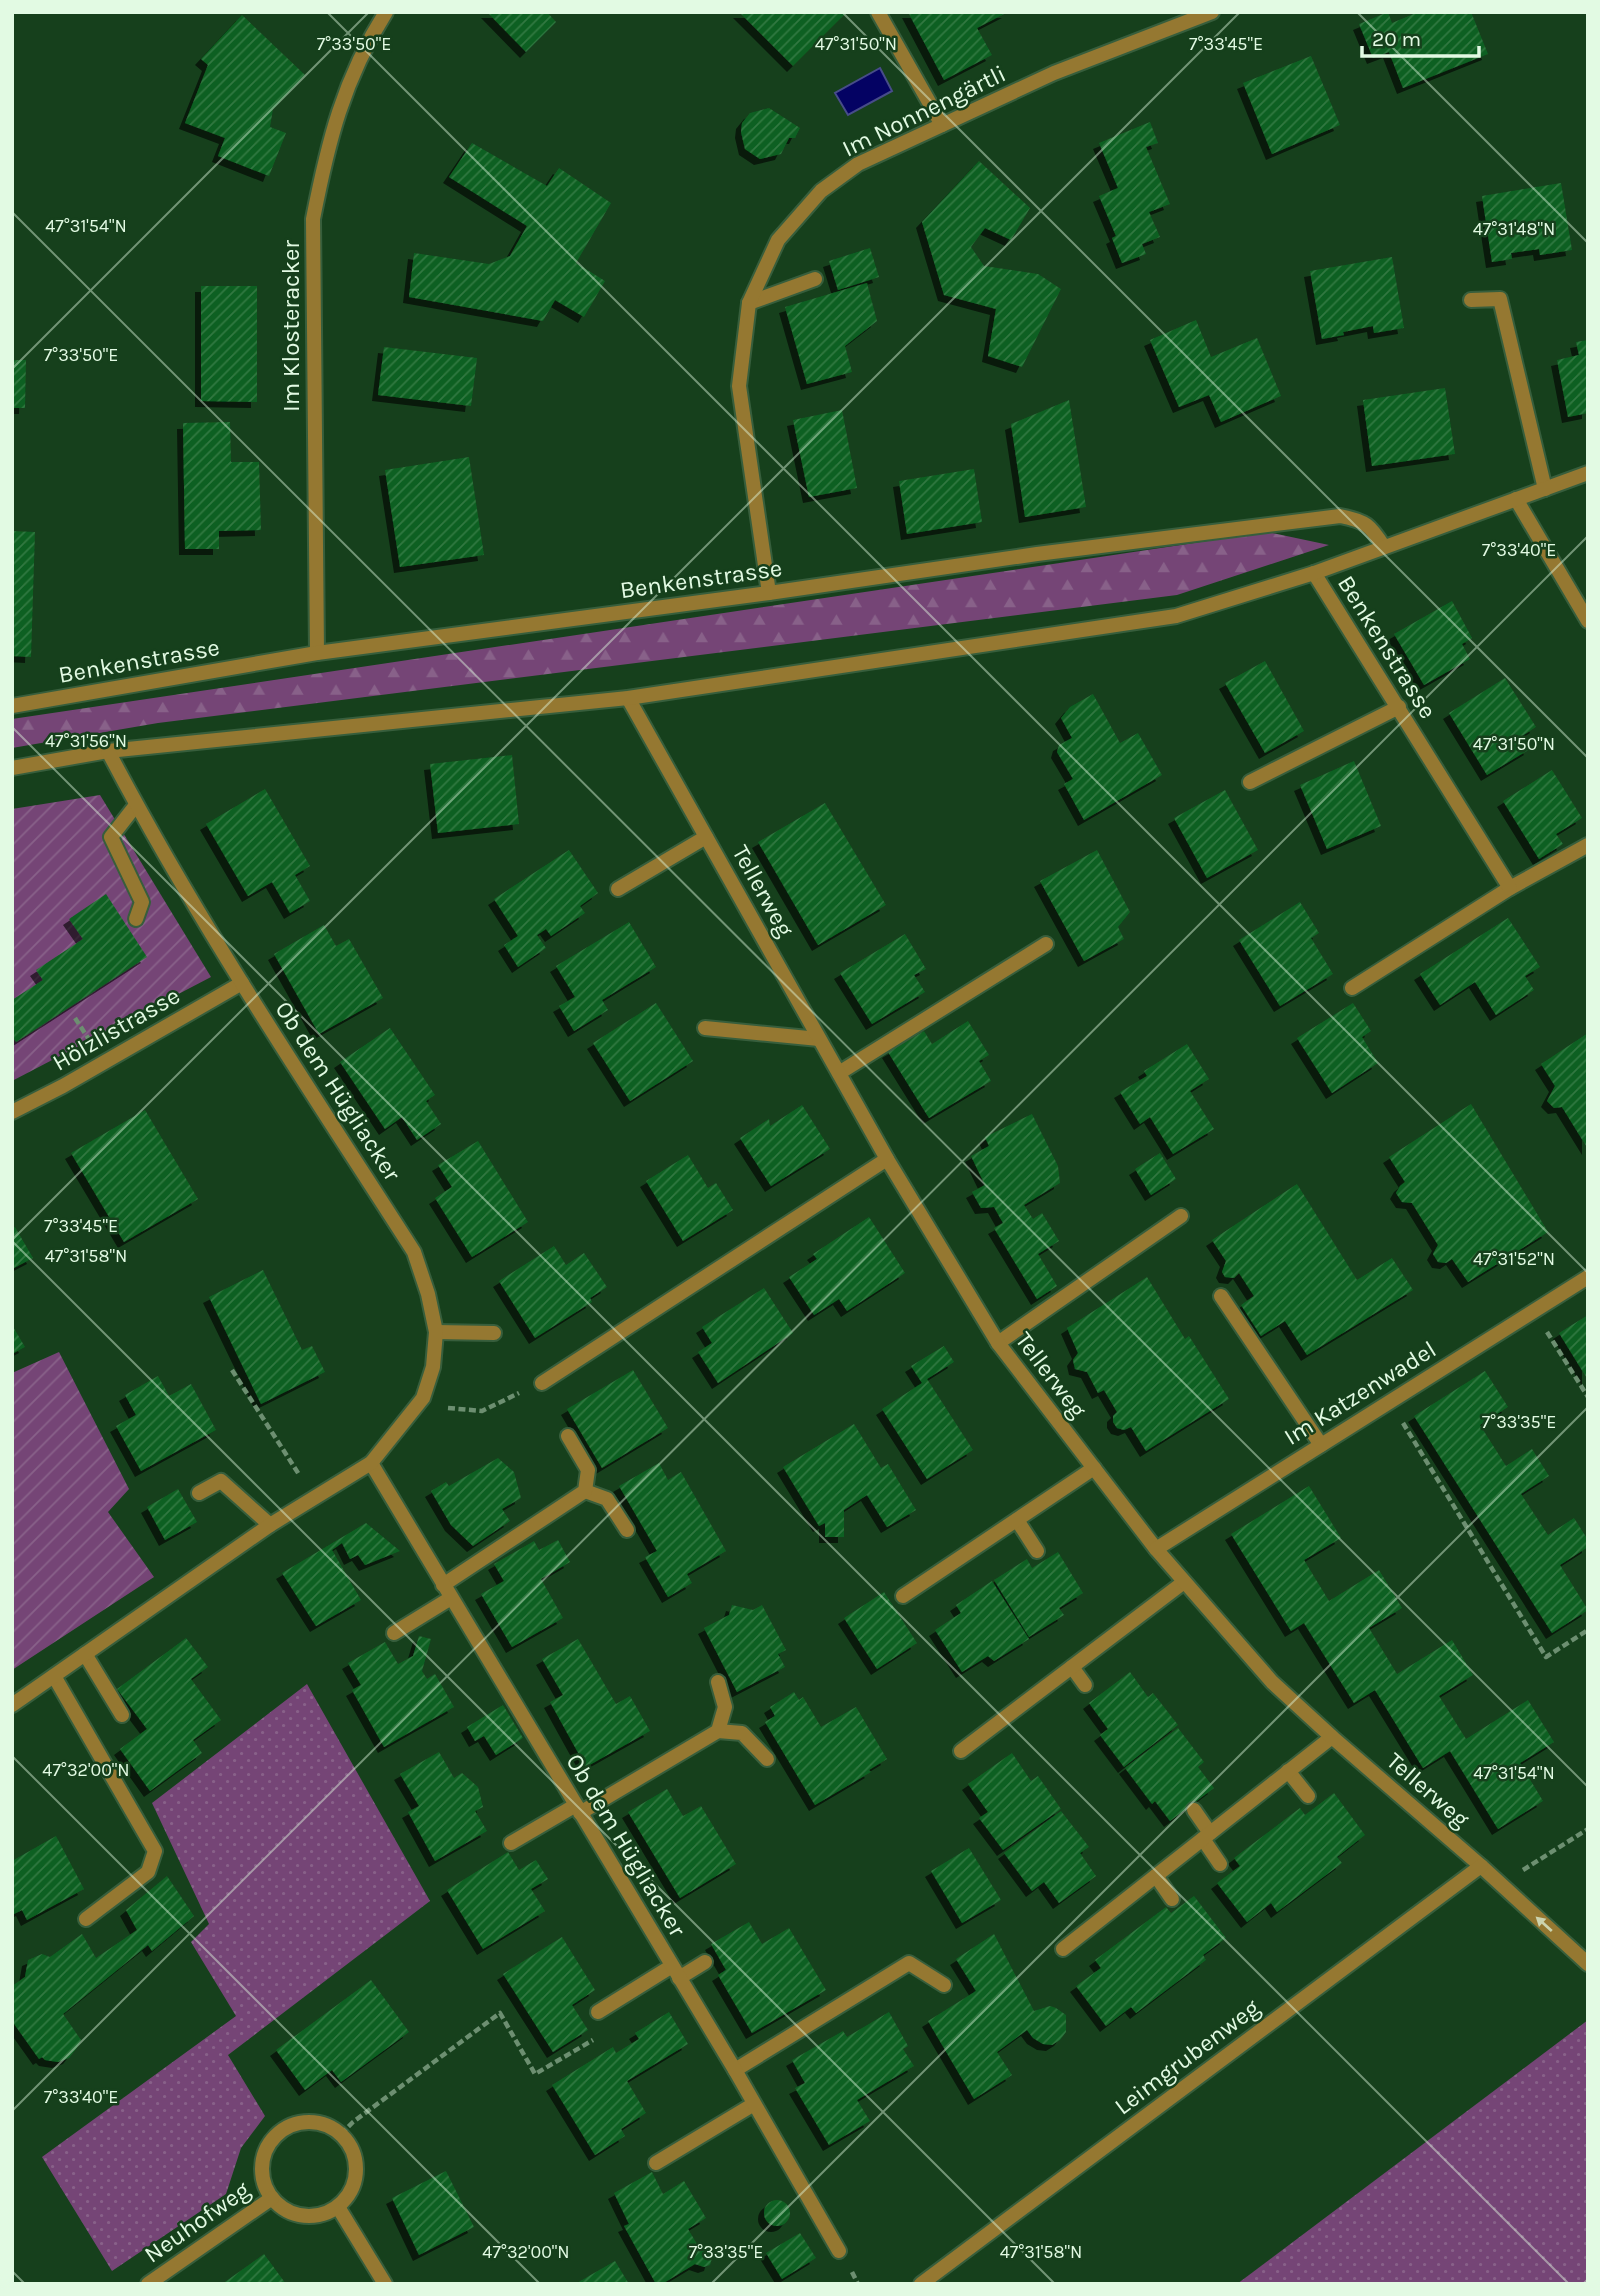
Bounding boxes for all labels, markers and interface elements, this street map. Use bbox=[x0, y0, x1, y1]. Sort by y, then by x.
scale bar bbox=[1362, 14, 1479, 58]
text: 20 m bbox=[1372, 27, 1421, 51]
text: 7°33'50"E bbox=[317, 33, 391, 55]
text: 47°31'50"N bbox=[815, 33, 897, 55]
text: 7°33'45"E bbox=[1189, 33, 1263, 55]
street label: Im Nonnengärtli bbox=[838, 59, 1010, 163]
text: 47°31'54"N bbox=[45, 215, 127, 237]
text: 47°31'48"N bbox=[1473, 218, 1555, 240]
street label: Im Klosteracker bbox=[277, 240, 305, 412]
text: 7°33'50"E bbox=[44, 344, 118, 366]
text: 7°33'40"E bbox=[1482, 539, 1556, 561]
street label: Benkenstrasse bbox=[618, 554, 784, 604]
street label: Benkenstrasse bbox=[1332, 570, 1442, 724]
street label: Benkenstrasse bbox=[56, 633, 222, 689]
text: 47°31'56"N bbox=[45, 730, 127, 752]
text: 47°31'50"N bbox=[1473, 733, 1555, 755]
street label: Tellerweg bbox=[726, 840, 800, 942]
street label: Hölzlistrasse bbox=[47, 981, 185, 1077]
street label: Ob dem Hügliacker bbox=[270, 996, 407, 1186]
text: 7°33'45"E bbox=[44, 1215, 118, 1237]
text: 47°31'58"N bbox=[45, 1245, 127, 1267]
text: 47°31'52"N bbox=[1473, 1248, 1555, 1270]
street label: Tellerweg bbox=[1010, 1327, 1093, 1424]
street label: Im Katzenwadel bbox=[1279, 1335, 1441, 1451]
text: 7°33'35"E bbox=[1482, 1411, 1556, 1433]
street label: Tellerweg bbox=[1381, 1747, 1475, 1834]
street label: Ob dem Hügliacker bbox=[560, 1749, 692, 1942]
text: 47°32'00"N bbox=[42, 1759, 130, 1781]
text: 47°31'54"N bbox=[1473, 1762, 1555, 1784]
one-way arrow bbox=[1536, 1917, 1553, 1933]
street label: Leimgrubenweg bbox=[1109, 1993, 1265, 2121]
text: 7°33'40"E bbox=[44, 2086, 118, 2108]
street label: Neuhofweg bbox=[139, 2175, 256, 2269]
text: 47°32'00"N bbox=[482, 2241, 570, 2263]
text: 7°33'35"E bbox=[689, 2241, 763, 2263]
text: 47°31'58"N bbox=[1000, 2241, 1082, 2263]

